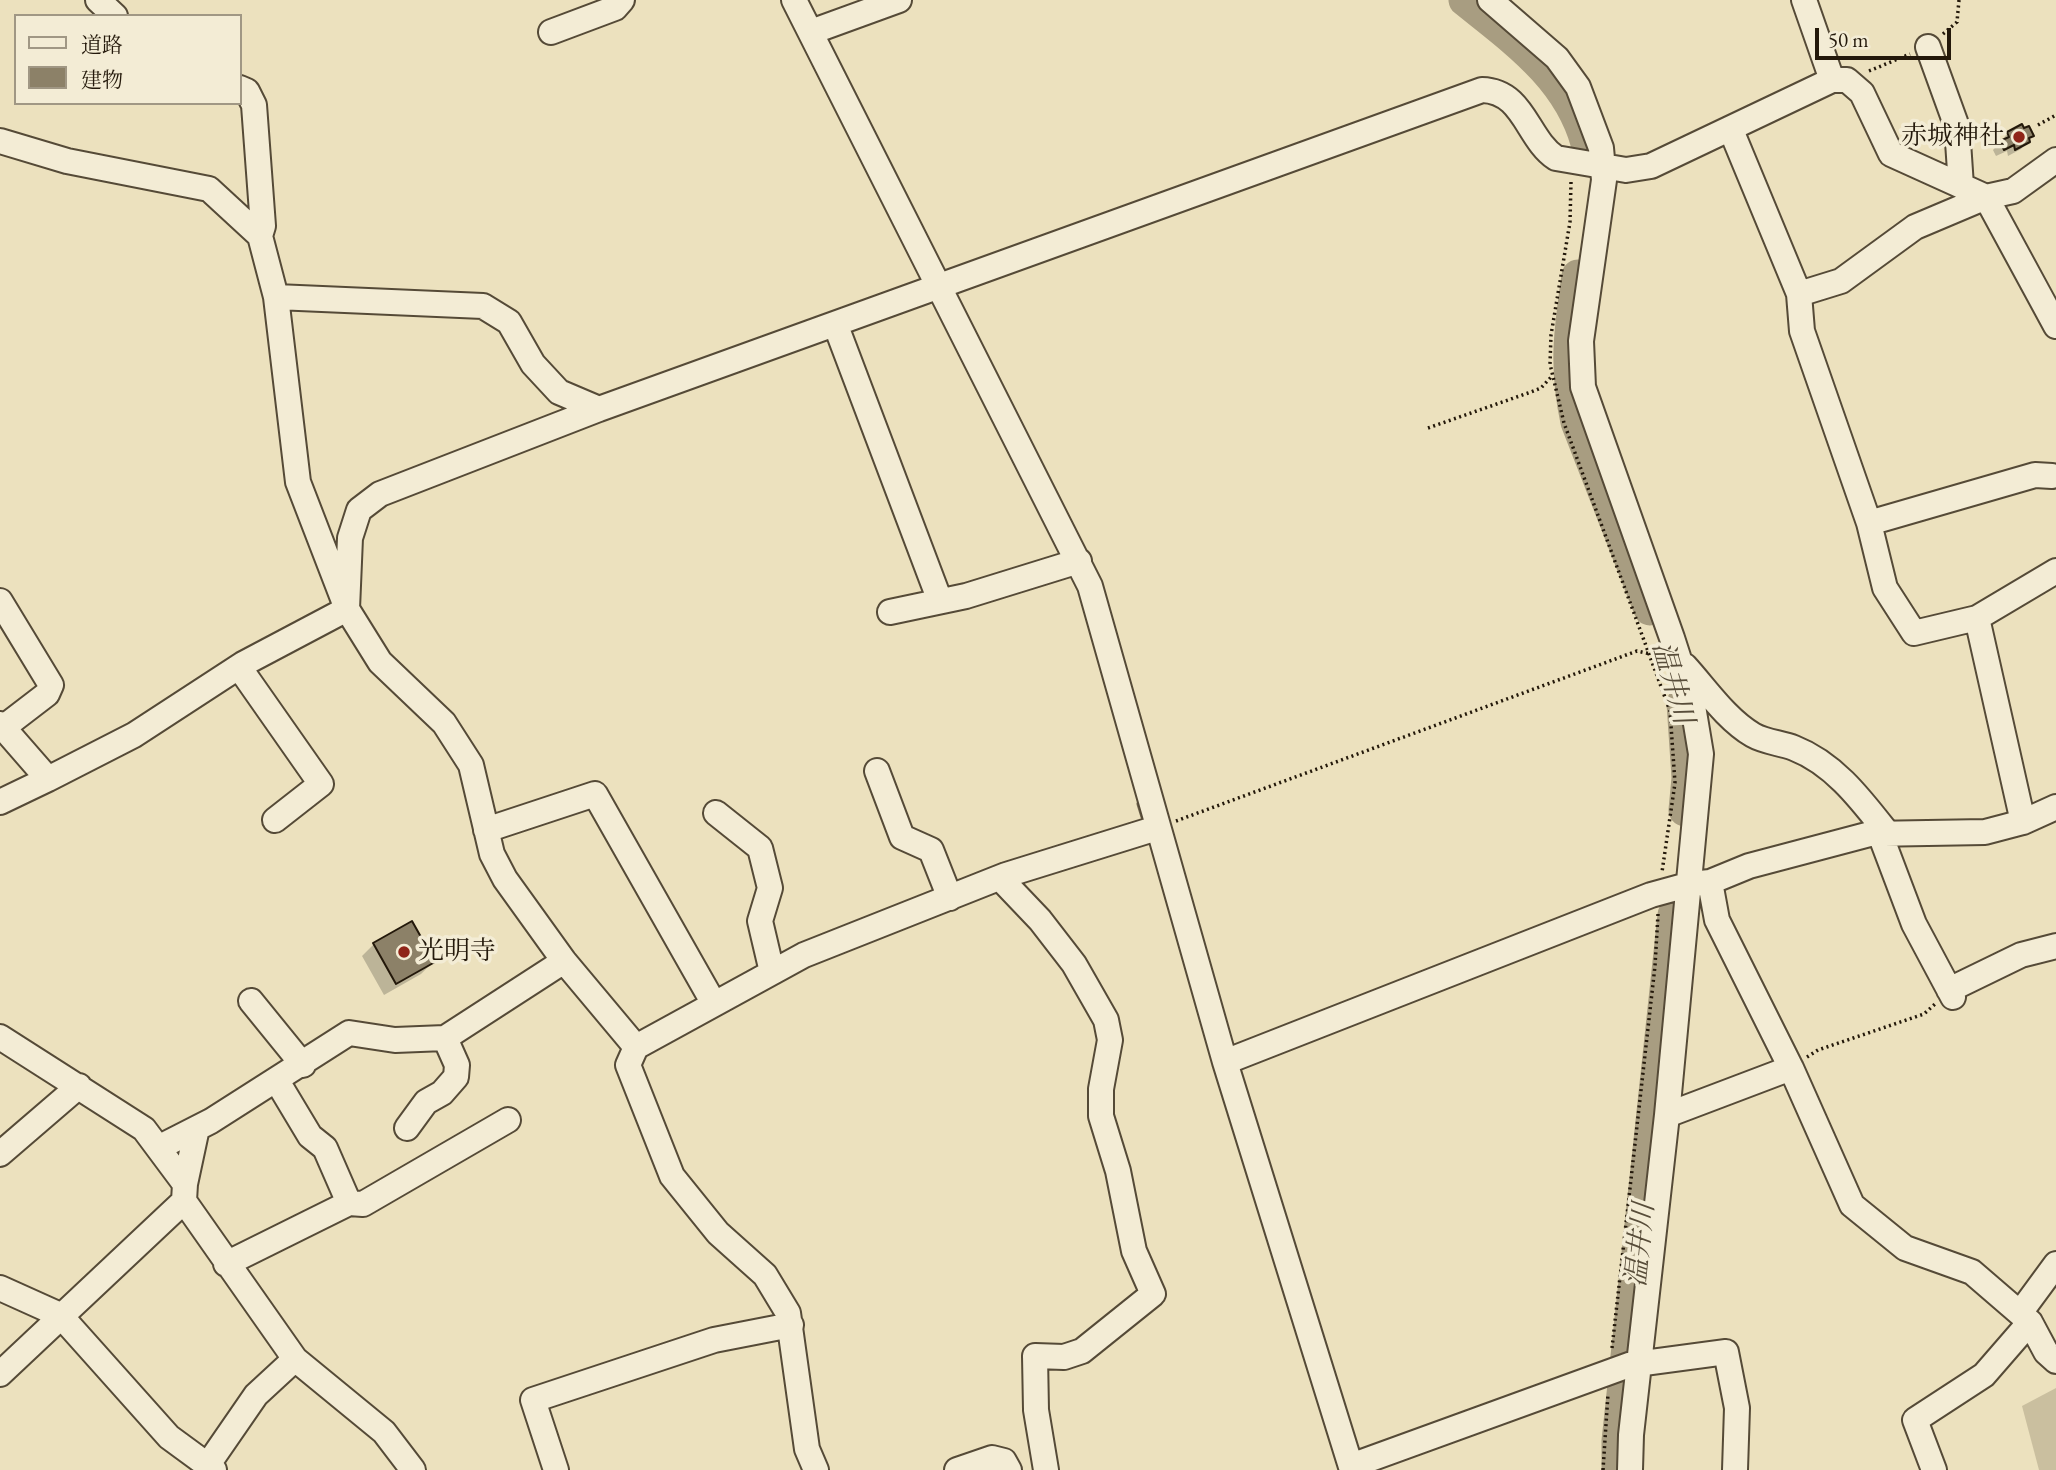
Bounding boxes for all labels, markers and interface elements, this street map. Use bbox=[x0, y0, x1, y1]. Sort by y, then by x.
legend bbox=[14, 14, 242, 105]
scale bar bbox=[1818, 14, 1954, 58]
text: 50 m bbox=[1828, 26, 1869, 53]
text: 道路 bbox=[81, 31, 123, 58]
text: 建物 bbox=[81, 66, 123, 93]
place label: 赤城神社 bbox=[1901, 121, 2005, 153]
marker: 赤城神社 bbox=[2011, 129, 2027, 145]
water label: 温井川 bbox=[1644, 638, 1700, 728]
place label: 光明寺 bbox=[418, 936, 496, 968]
marker: 光明寺 bbox=[396, 944, 412, 960]
water label: 温井川 bbox=[1620, 1201, 1662, 1289]

